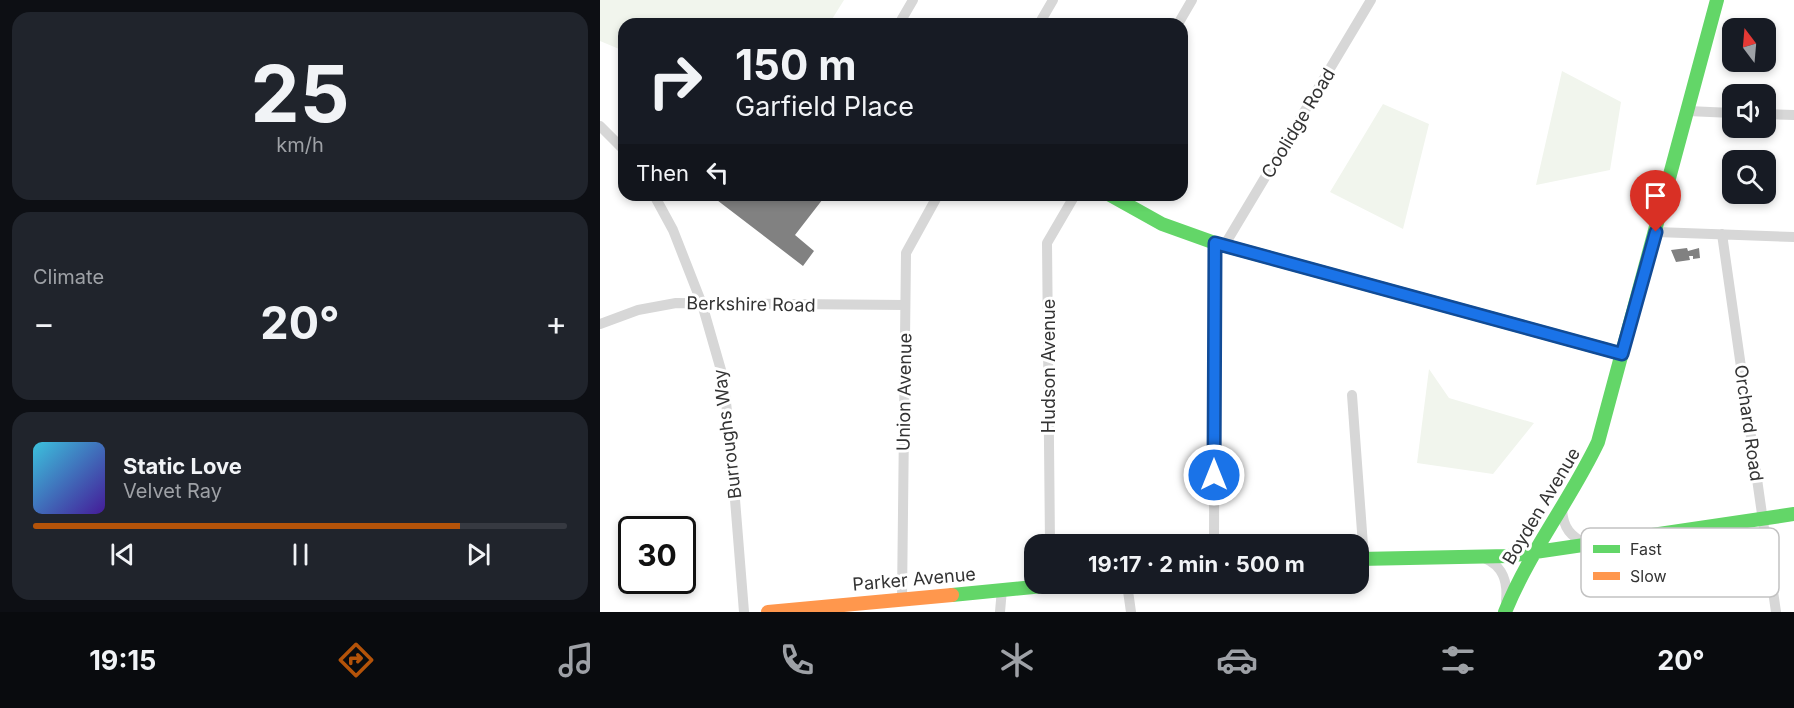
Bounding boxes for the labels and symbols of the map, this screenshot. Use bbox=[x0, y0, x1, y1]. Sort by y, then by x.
north arrow bbox=[1722, 18, 1776, 72]
street label: Coolidge Road bbox=[1257, 64, 1339, 182]
pin bbox=[1630, 170, 1681, 232]
street label: Berkshire Road bbox=[686, 292, 816, 316]
street label: Hudson Avenue bbox=[1038, 299, 1059, 433]
street label: Union Avenue bbox=[892, 333, 916, 451]
street label: Orchard Road bbox=[1730, 363, 1768, 483]
street label: Burroughs Way bbox=[709, 368, 745, 500]
position arrow bbox=[1182, 443, 1246, 507]
street label: Boyden Avenue bbox=[1498, 444, 1584, 568]
speed limit sign: 30 bbox=[618, 516, 696, 594]
legend bbox=[1581, 528, 1779, 597]
text: Fast bbox=[1630, 539, 1662, 559]
street label: Parker Avenue bbox=[851, 563, 977, 595]
text: Slow bbox=[1630, 566, 1667, 586]

